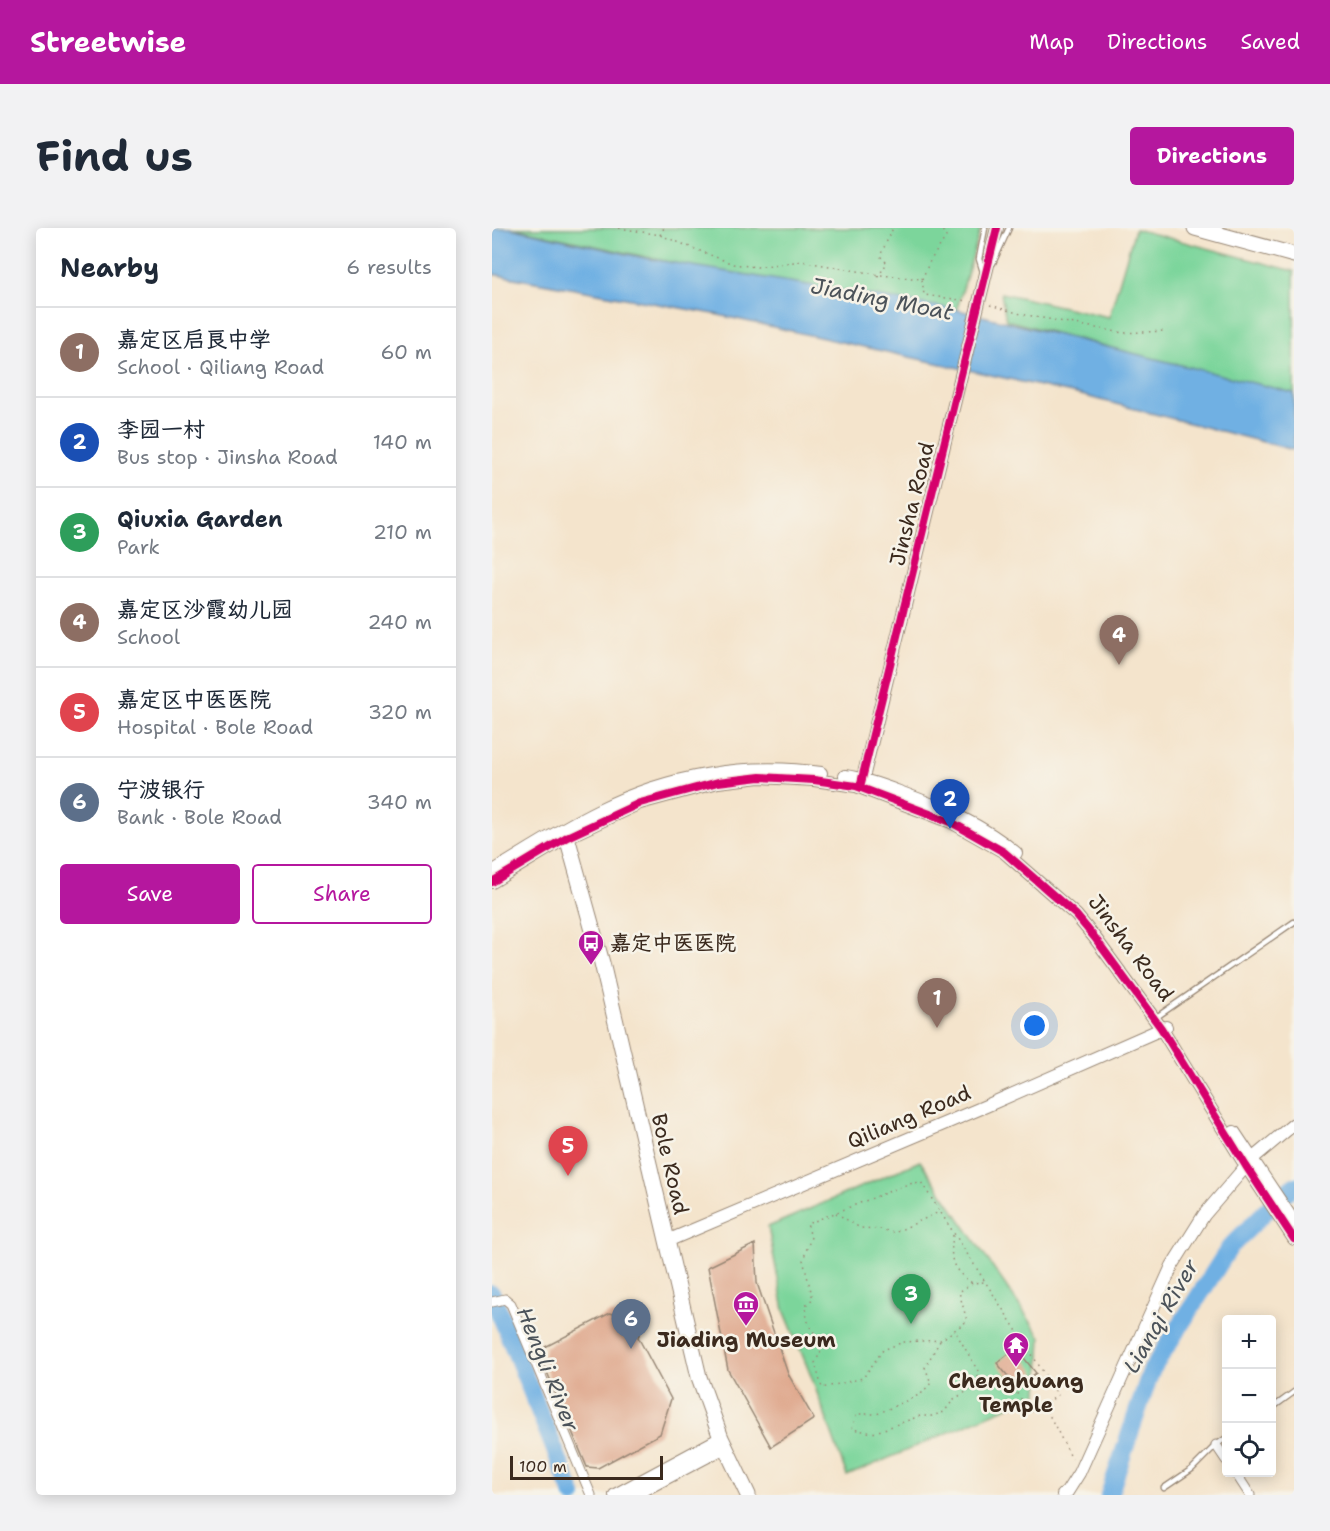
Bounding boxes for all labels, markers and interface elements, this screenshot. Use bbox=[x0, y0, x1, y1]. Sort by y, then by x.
text: Streetwise bbox=[30, 23, 186, 61]
text: Map bbox=[1029, 28, 1074, 56]
text: Directions bbox=[1107, 28, 1207, 56]
text: Saved bbox=[1240, 28, 1300, 56]
button: Directions bbox=[1130, 127, 1294, 185]
text: Find us bbox=[36, 128, 193, 184]
text: Nearby bbox=[60, 250, 159, 285]
text: 6 results bbox=[346, 254, 432, 280]
water label: Jiading Moat bbox=[808, 271, 956, 327]
text: 嘉定区启良中学 bbox=[117, 325, 271, 354]
text: 1 bbox=[75, 339, 84, 365]
text: 60 m bbox=[380, 339, 432, 365]
text: School · Qiliang Road bbox=[117, 354, 324, 380]
text: 李园一村 bbox=[117, 415, 205, 444]
text: 2 bbox=[73, 429, 87, 455]
text: 140 m bbox=[373, 429, 432, 455]
street label: Jinsha Road bbox=[883, 439, 941, 569]
text: Bus stop · Jinsha Road bbox=[117, 444, 338, 470]
text: Qiuxia Garden bbox=[117, 505, 283, 534]
text: 3 bbox=[73, 519, 87, 545]
text: 210 m bbox=[373, 519, 432, 545]
text: Park bbox=[117, 534, 160, 560]
text: 嘉定区沙霞幼儿园 bbox=[117, 595, 293, 624]
text: 4 bbox=[73, 609, 87, 635]
text: 240 m bbox=[367, 609, 432, 635]
pin: 4 bbox=[1100, 616, 1138, 665]
text: School bbox=[117, 624, 180, 650]
text: 嘉定区中医医院 bbox=[117, 685, 271, 714]
text: 5 bbox=[73, 699, 86, 725]
text: 320 m bbox=[368, 699, 432, 725]
text: Hospital · Bole Road bbox=[117, 714, 313, 740]
text: 宁波银行 bbox=[117, 775, 205, 804]
pin: 2 bbox=[930, 780, 970, 829]
text: 6 bbox=[73, 789, 87, 815]
text: 340 m bbox=[367, 789, 432, 815]
text: Bank · Bole Road bbox=[117, 804, 282, 830]
button: Save bbox=[60, 864, 240, 924]
button: Share bbox=[252, 864, 432, 924]
street label: Jinsha Road bbox=[1082, 889, 1180, 1007]
bus stop icon: 嘉定中医医院 bbox=[576, 928, 606, 966]
place label: 嘉定中医医院 bbox=[610, 929, 736, 957]
pin: 1 bbox=[918, 978, 956, 1028]
your location bbox=[1020, 1011, 1049, 1040]
street label: Qiliang Road bbox=[843, 1078, 975, 1156]
street label: Bole Road bbox=[645, 1111, 695, 1217]
pin: 5 bbox=[548, 1126, 588, 1176]
water label: Lianqi River bbox=[1117, 1253, 1206, 1378]
pin: 3 bbox=[892, 1274, 930, 1324]
museum icon: Jiading Museum bbox=[731, 1289, 761, 1327]
pin: 6 bbox=[612, 1300, 650, 1349]
water label: Hengli River bbox=[510, 1302, 586, 1436]
map controls bbox=[1222, 1315, 1276, 1477]
button: + bbox=[1222, 1315, 1276, 1369]
place label: Jiading Museum bbox=[656, 1326, 836, 1354]
temple icon: Chenghuang Temple bbox=[1001, 1330, 1031, 1368]
place label: Chenghuang Temple bbox=[948, 1367, 1084, 1419]
button: − bbox=[1222, 1369, 1276, 1423]
button: locate bbox=[1222, 1423, 1276, 1477]
scale bar bbox=[510, 1453, 663, 1480]
text: 100 m bbox=[519, 1456, 567, 1477]

